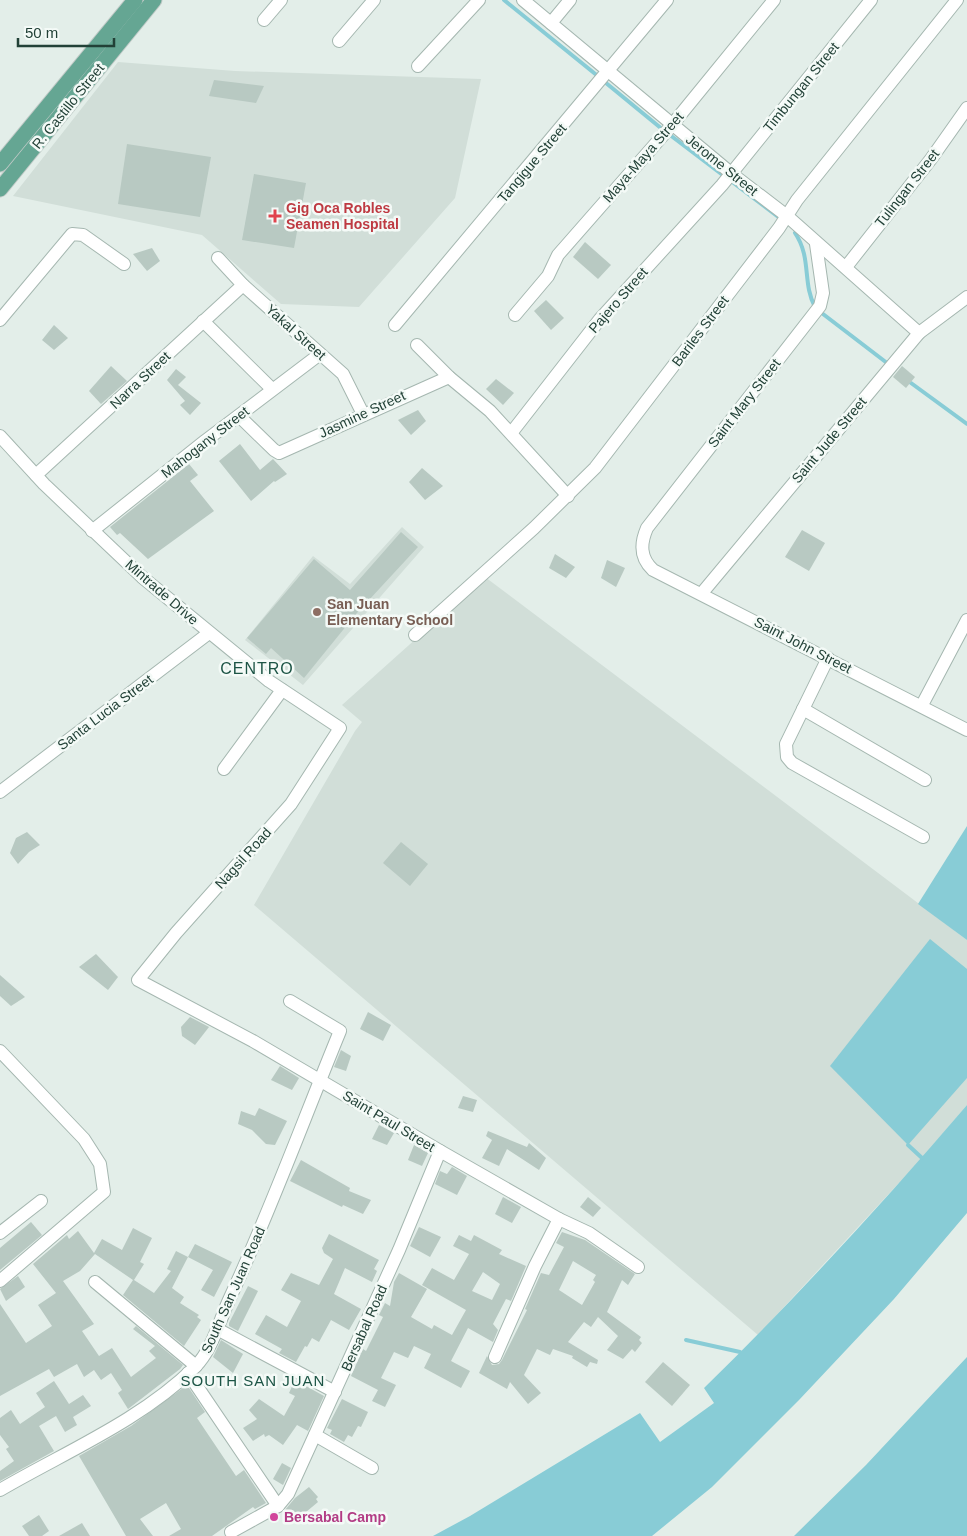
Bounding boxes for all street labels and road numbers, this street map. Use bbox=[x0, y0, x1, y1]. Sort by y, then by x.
street label: Timbungan Street bbox=[760, 39, 842, 135]
street label: R. Castillo Street bbox=[29, 60, 107, 152]
street label: Maya-Maya Street bbox=[599, 109, 687, 205]
street label: Tangigue Street bbox=[494, 120, 570, 206]
street label: Jerome Street bbox=[683, 131, 761, 199]
street label: Tulingan Street bbox=[872, 146, 942, 230]
street label: Pajero Street bbox=[585, 264, 651, 336]
street label: Bariles Street bbox=[668, 293, 732, 369]
street label: Yakal Street bbox=[263, 301, 329, 363]
street label: Narra Street bbox=[107, 348, 173, 412]
street label: Saint Mary Street bbox=[704, 355, 784, 451]
street label: Jasmine Street bbox=[316, 387, 408, 441]
street label: Saint Jude Street bbox=[788, 394, 870, 486]
street label: Mahogany Street bbox=[158, 403, 252, 481]
street label: Mintrade Drive bbox=[122, 556, 202, 628]
street label: Saint John Street bbox=[752, 613, 855, 677]
street label: Santa Lucia Street bbox=[54, 671, 156, 753]
street label: Nagsil Road bbox=[212, 824, 274, 892]
street label: Saint Paul Street bbox=[340, 1087, 438, 1155]
street label: South San Juan Road bbox=[198, 1224, 268, 1356]
street label: Bersabal Road bbox=[338, 1282, 390, 1374]

